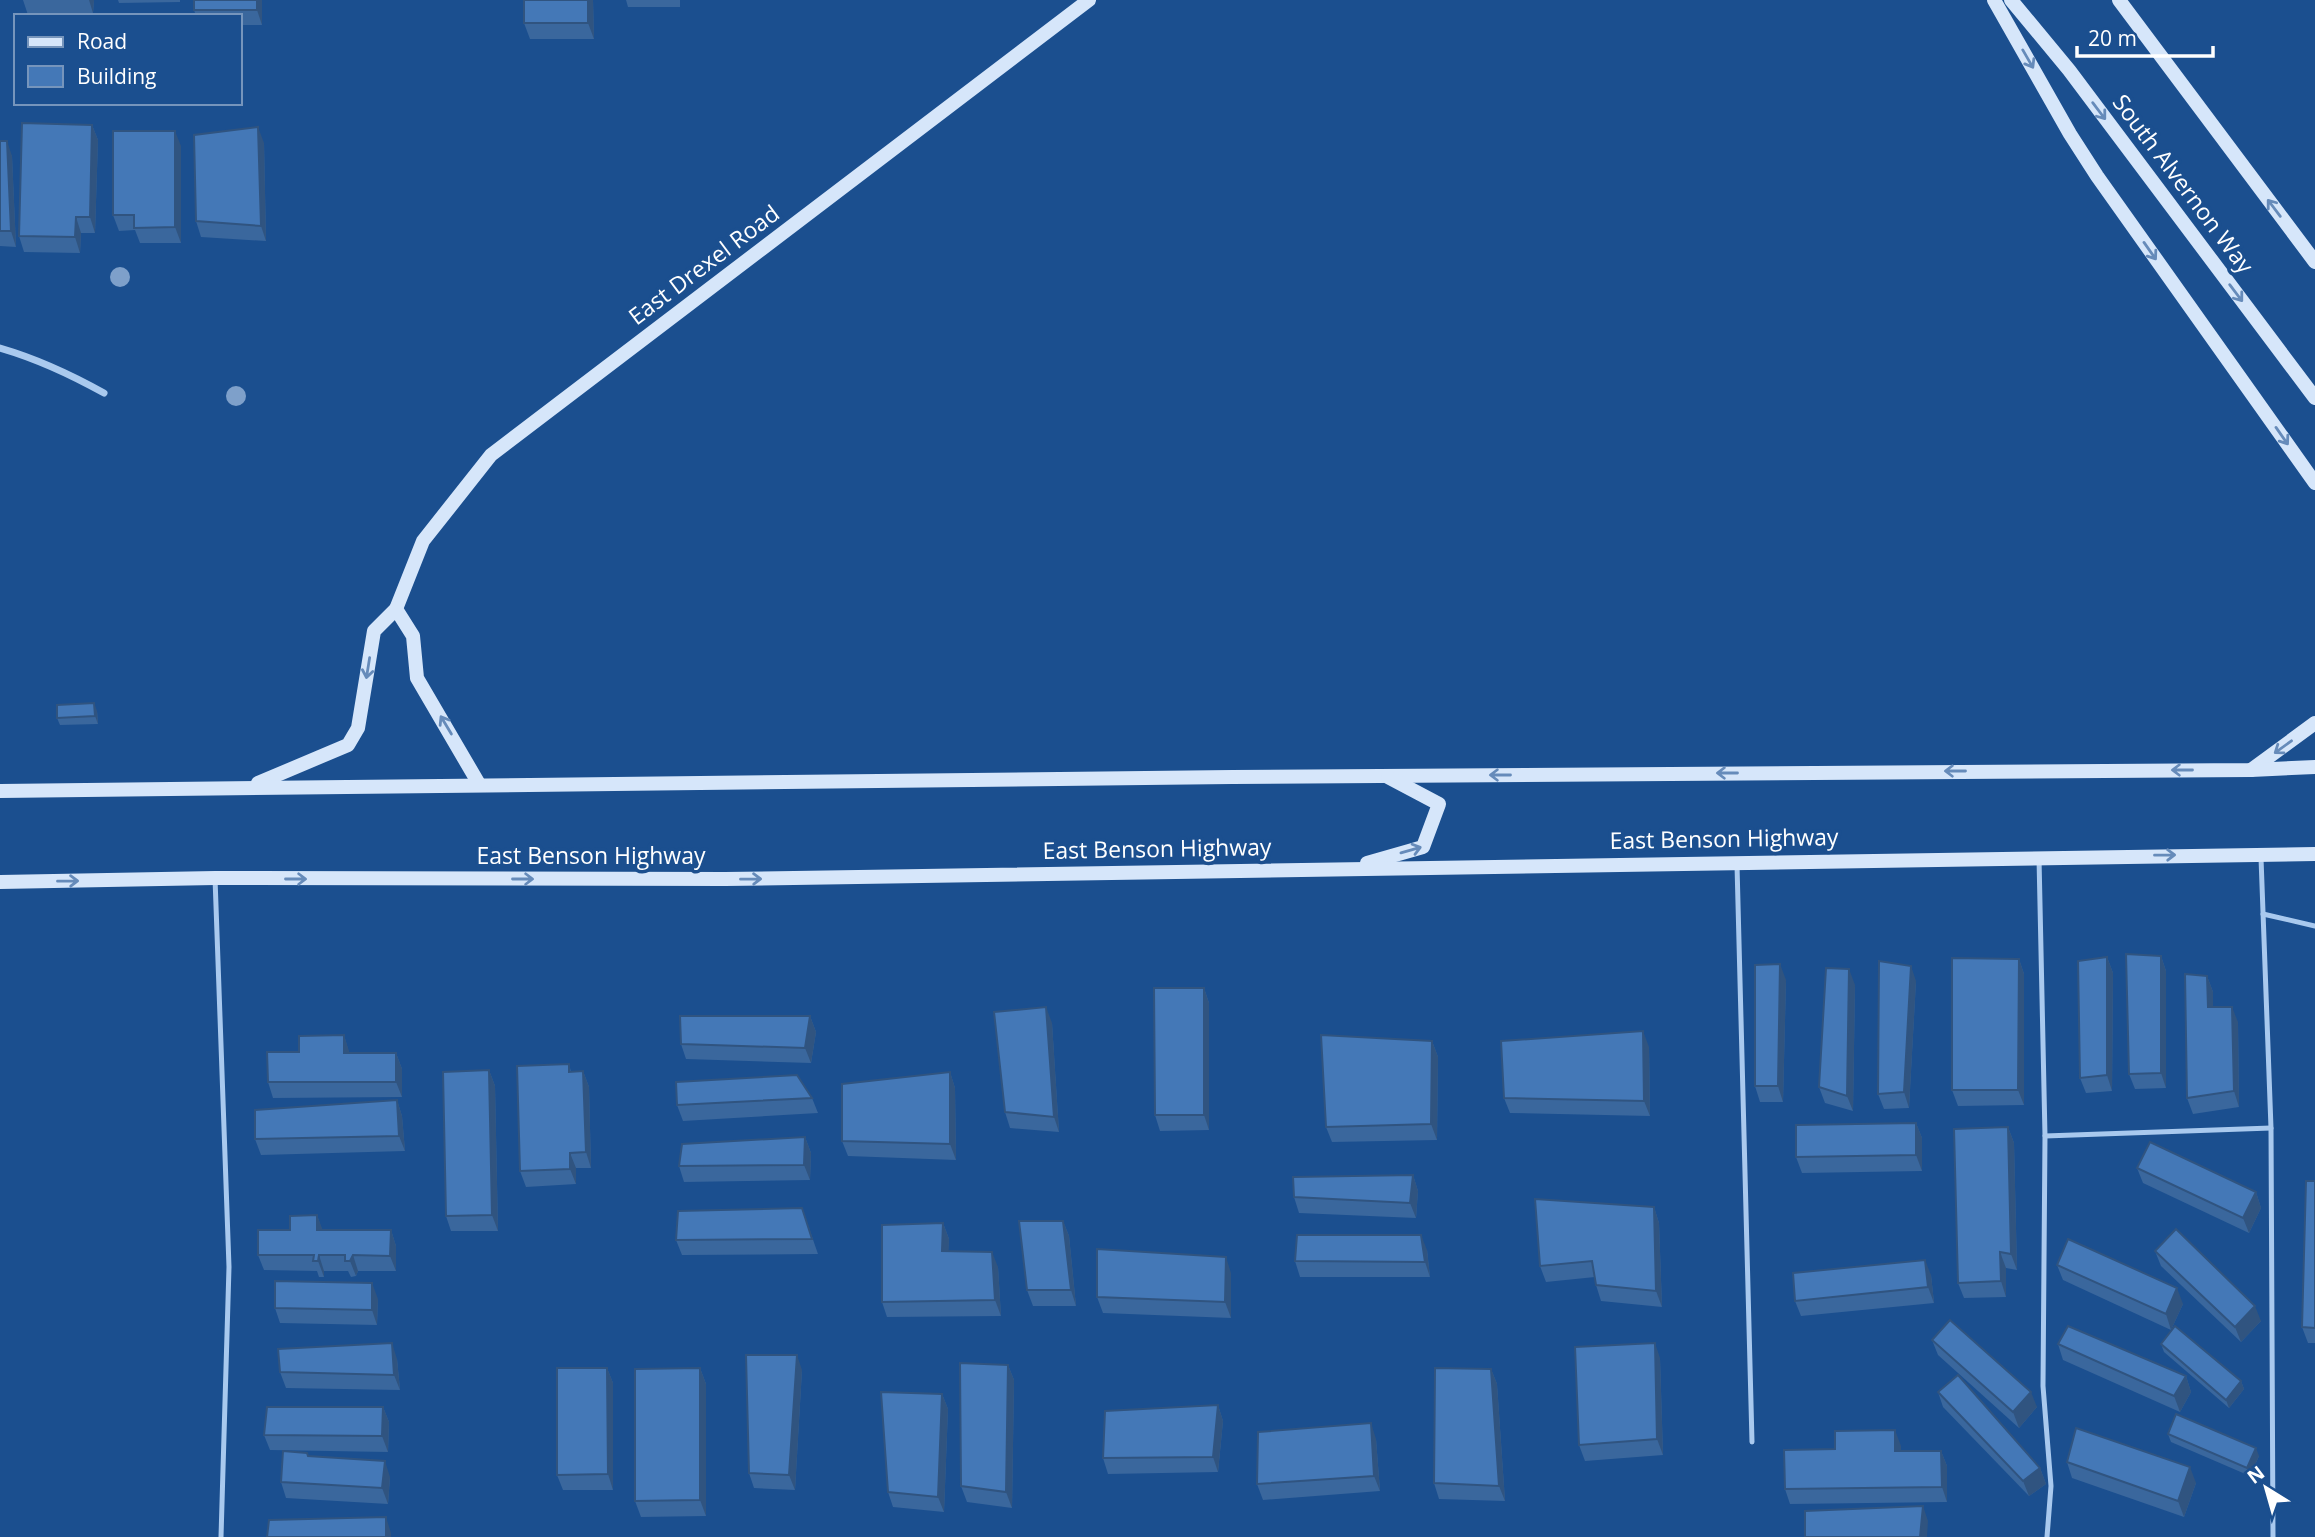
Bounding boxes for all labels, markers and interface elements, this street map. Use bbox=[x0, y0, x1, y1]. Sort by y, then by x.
legend bbox=[14, 14, 242, 105]
scale bar bbox=[2077, 14, 2214, 58]
text: 20 m bbox=[2088, 24, 2137, 52]
text: Road bbox=[77, 27, 127, 55]
one-way arrow bbox=[2021, 49, 2035, 69]
text: Building bbox=[77, 62, 156, 90]
street label: South Alvernon Way bbox=[2106, 87, 2262, 280]
one-way arrow bbox=[2092, 101, 2107, 119]
street label: East Drexel Road bbox=[621, 197, 785, 332]
one-way arrow bbox=[2267, 198, 2282, 217]
one-way arrow bbox=[2143, 241, 2157, 260]
one-way arrow bbox=[2228, 283, 2243, 301]
one-way arrow bbox=[2275, 426, 2289, 445]
one-way arrow bbox=[361, 656, 374, 679]
one-way arrow bbox=[438, 715, 452, 735]
one-way arrow bbox=[2274, 739, 2293, 754]
one-way arrow bbox=[2171, 763, 2194, 777]
one-way arrow bbox=[1944, 765, 1967, 778]
one-way arrow bbox=[1716, 766, 1739, 780]
one-way arrow bbox=[1489, 768, 1512, 782]
street label: East Benson Highway bbox=[1609, 820, 1839, 856]
street label: East Benson Highway bbox=[1042, 830, 1272, 866]
street label: East Benson Highway bbox=[477, 839, 706, 871]
one-way arrow bbox=[1400, 843, 1422, 856]
one-way arrow bbox=[2153, 848, 2176, 862]
one-way arrow bbox=[284, 872, 307, 886]
one-way arrow bbox=[511, 872, 534, 886]
one-way arrow bbox=[739, 872, 762, 886]
one-way arrow bbox=[56, 874, 79, 888]
north arrow bbox=[2231, 1453, 2301, 1523]
text: N bbox=[2242, 1459, 2270, 1489]

